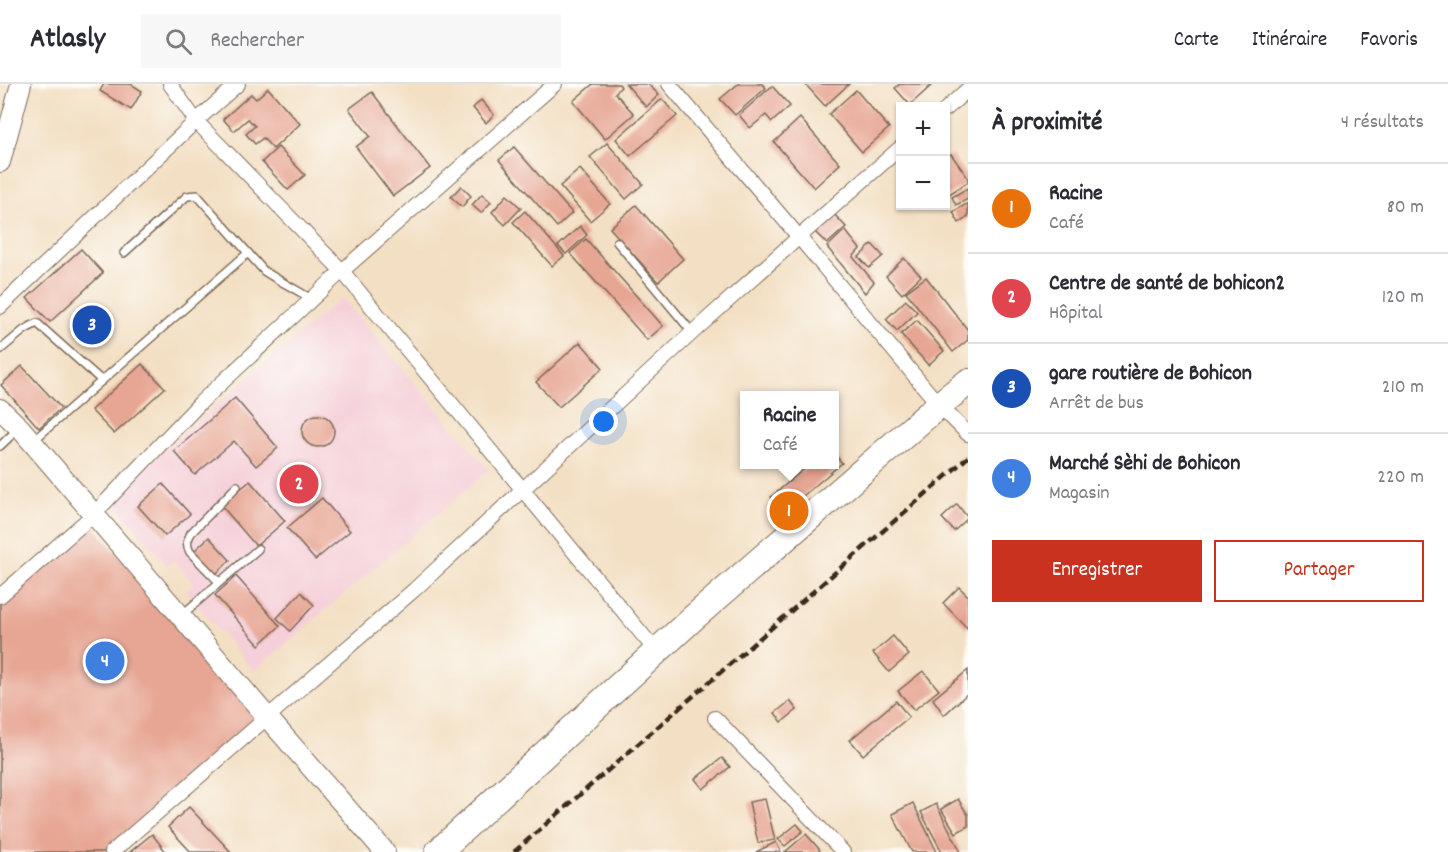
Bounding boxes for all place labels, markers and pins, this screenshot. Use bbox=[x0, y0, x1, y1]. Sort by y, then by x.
pin: 3 bbox=[72, 302, 112, 348]
pin: 2 bbox=[280, 462, 318, 506]
pin: 1 bbox=[770, 488, 808, 534]
pin: 4 bbox=[86, 638, 124, 684]

